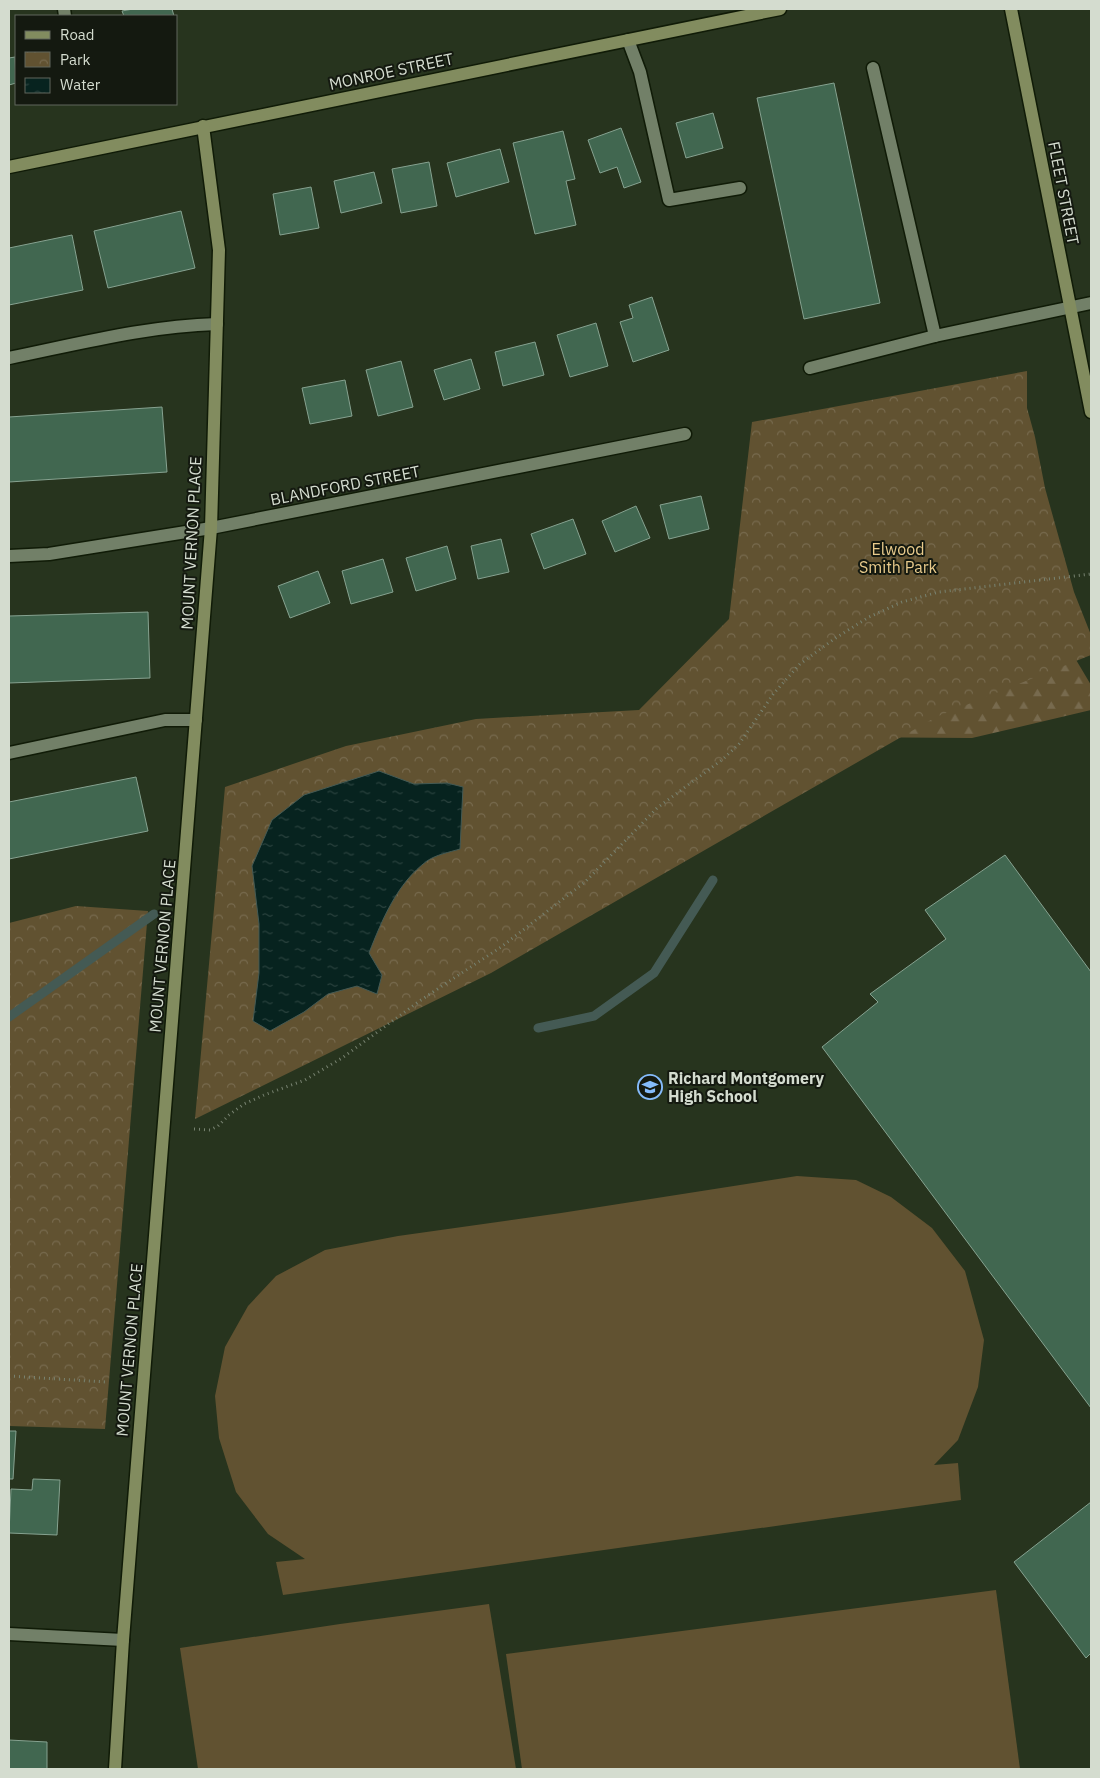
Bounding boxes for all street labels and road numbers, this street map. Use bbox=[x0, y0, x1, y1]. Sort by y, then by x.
street label: MONROE STREET bbox=[327, 48, 455, 94]
street label: FLEET STREET bbox=[1044, 140, 1084, 246]
street label: MOUNT VERNON PLACE bbox=[176, 456, 206, 630]
street label: BLANDFORD STREET bbox=[268, 461, 422, 509]
street label: MOUNT VERNON PLACE bbox=[144, 859, 180, 1033]
street label: MOUNT VERNON PLACE bbox=[111, 1263, 147, 1437]

